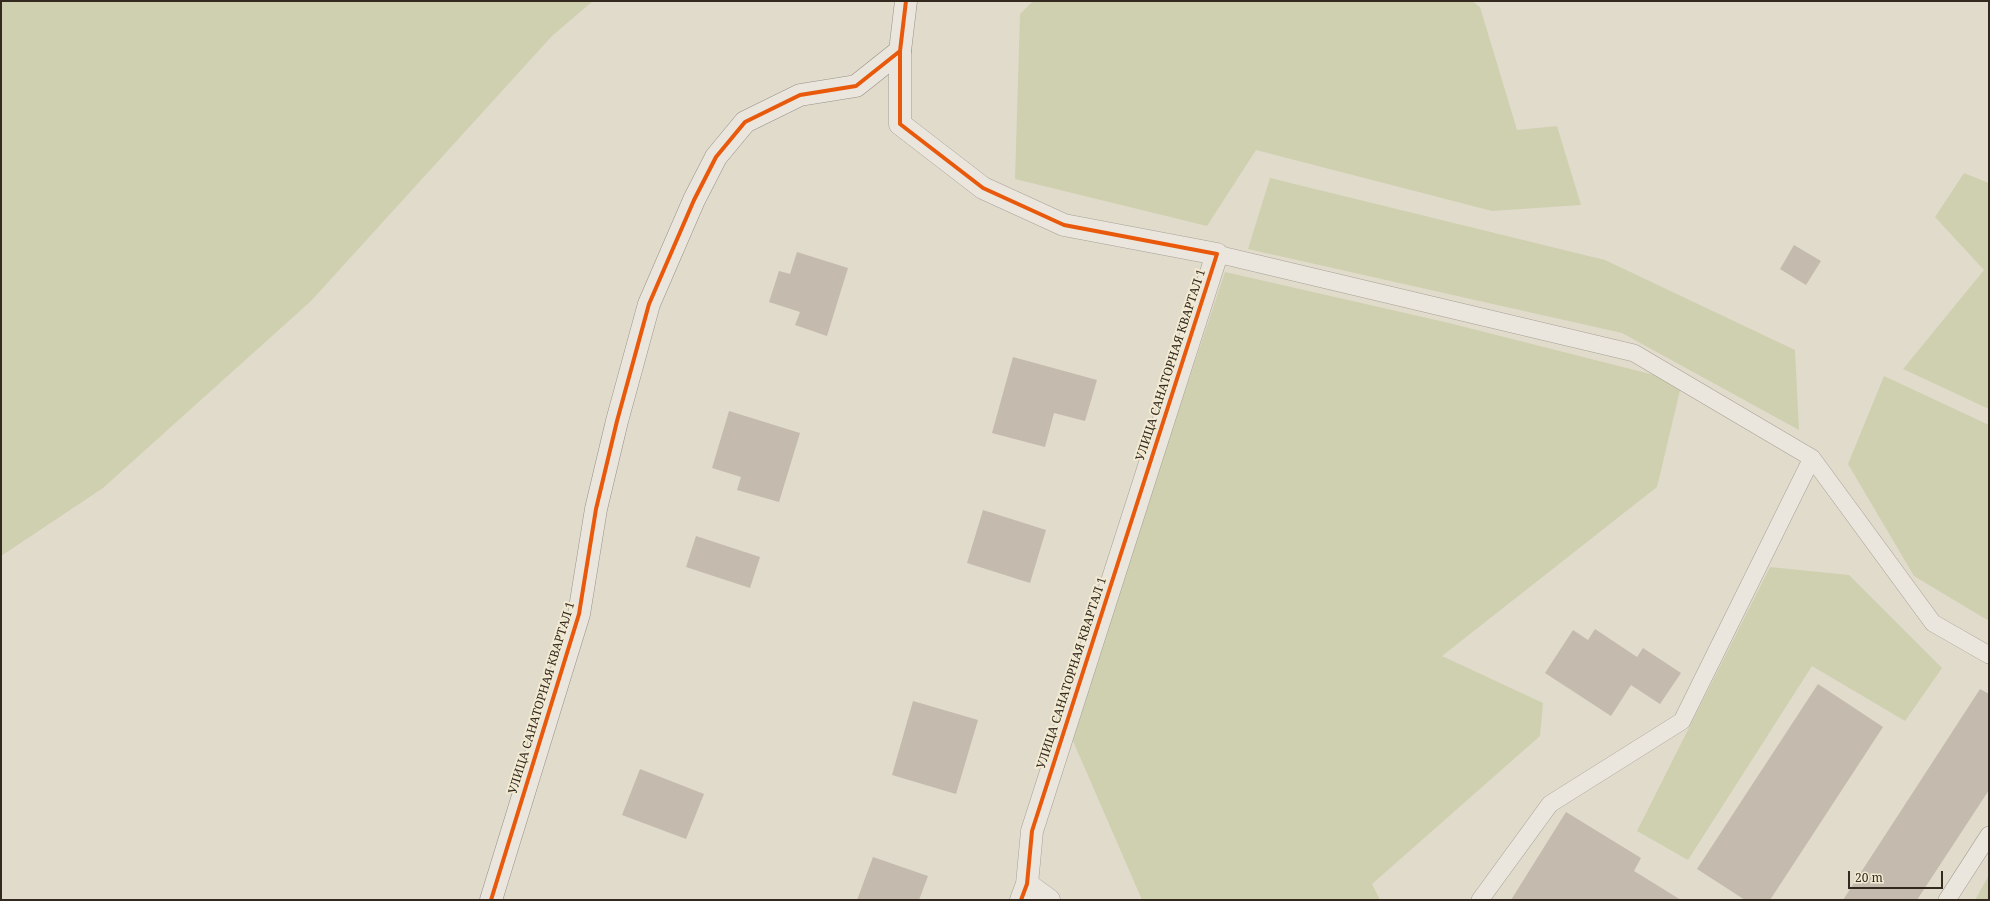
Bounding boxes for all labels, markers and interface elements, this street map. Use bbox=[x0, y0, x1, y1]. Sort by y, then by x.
street label: УЛИЦА САНАТОРНАЯ КВАРТАЛ 1 bbox=[1133, 267, 1209, 463]
street label: УЛИЦА САНАТОРНАЯ КВАРТАЛ 1 bbox=[1034, 575, 1110, 771]
street label: УЛИЦА САНАТОРНАЯ КВАРТАЛ 1 bbox=[506, 600, 578, 796]
scale bar bbox=[1850, 863, 1945, 889]
text: 20 m bbox=[1855, 869, 1883, 886]

